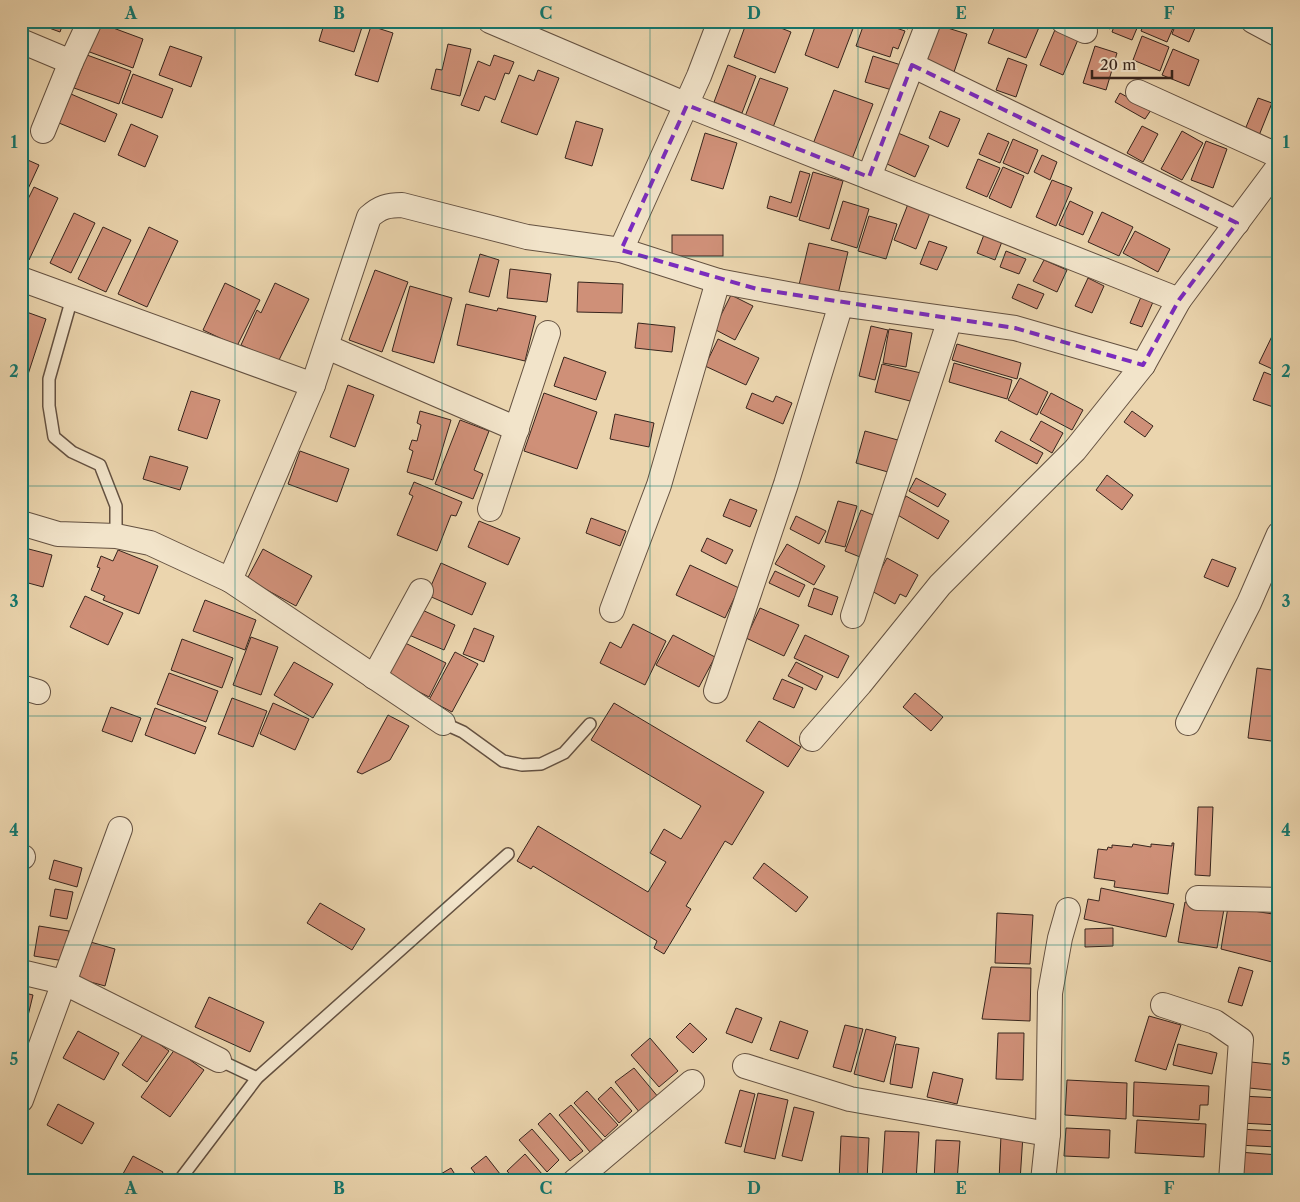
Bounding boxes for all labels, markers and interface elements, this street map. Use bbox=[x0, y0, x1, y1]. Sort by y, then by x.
text: A bbox=[124, 3, 138, 23]
text: B bbox=[333, 3, 345, 23]
text: C bbox=[540, 3, 552, 23]
text: D bbox=[747, 3, 761, 23]
text: E bbox=[955, 3, 967, 23]
text: F bbox=[1164, 3, 1175, 23]
scale bar bbox=[1092, 48, 1172, 80]
text: 20 m bbox=[1100, 55, 1136, 74]
text: 1 bbox=[10, 132, 18, 152]
text: 1 bbox=[1282, 132, 1290, 152]
text: 2 bbox=[9, 361, 19, 381]
text: 2 bbox=[1281, 361, 1291, 381]
text: 3 bbox=[9, 591, 19, 611]
text: 3 bbox=[1281, 591, 1291, 611]
text: 4 bbox=[9, 820, 19, 840]
text: 4 bbox=[1281, 820, 1291, 840]
text: 5 bbox=[10, 1049, 19, 1069]
text: 5 bbox=[1282, 1049, 1291, 1069]
text: A bbox=[124, 1178, 138, 1198]
text: B bbox=[333, 1178, 345, 1198]
text: C bbox=[540, 1178, 552, 1198]
text: D bbox=[747, 1178, 761, 1198]
text: E bbox=[955, 1178, 967, 1198]
text: F bbox=[1164, 1178, 1175, 1198]

